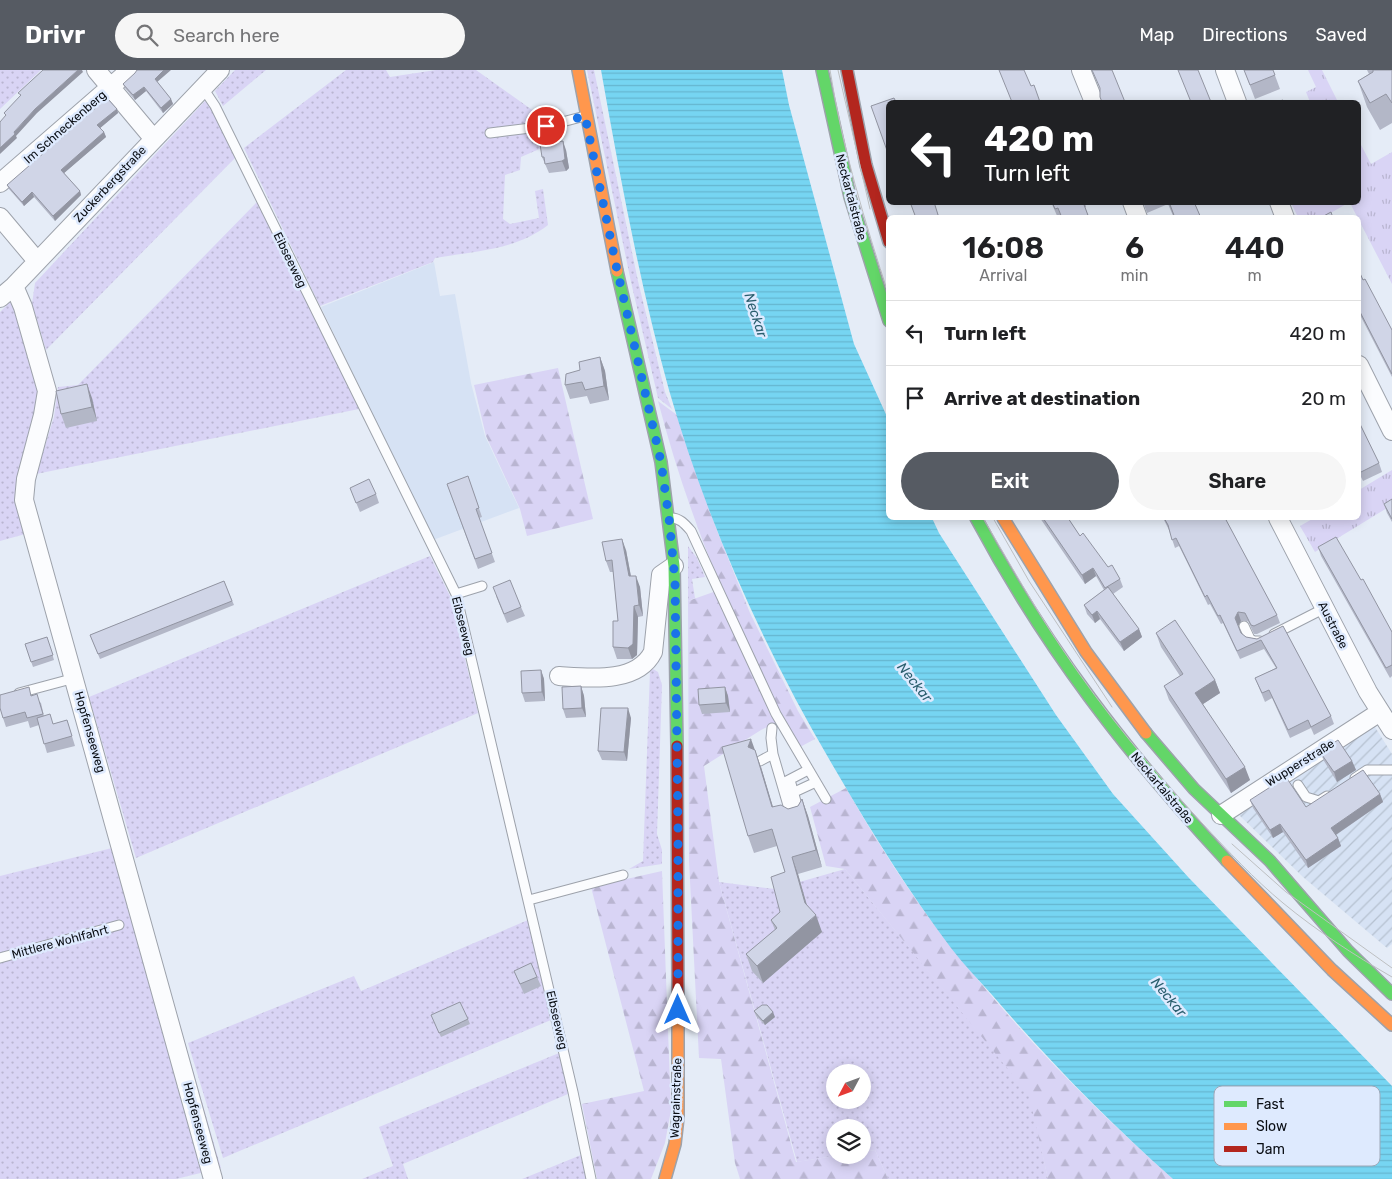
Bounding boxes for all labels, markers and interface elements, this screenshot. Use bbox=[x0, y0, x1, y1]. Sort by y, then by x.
search box bbox=[115, 13, 465, 58]
text: Drivr bbox=[25, 21, 85, 49]
icon: search bbox=[133, 21, 161, 49]
text: Search here bbox=[173, 24, 280, 47]
text: Map bbox=[1139, 24, 1174, 46]
text: Directions bbox=[1202, 24, 1288, 46]
text: Saved bbox=[1316, 24, 1367, 46]
street label: Im Schneckenberg bbox=[21, 88, 109, 166]
pin bbox=[525, 105, 567, 147]
icon: arrive bbox=[532, 112, 560, 140]
text: 420 m bbox=[984, 118, 1094, 160]
icon: left bbox=[901, 120, 966, 185]
street label: Zuckerbergstraße bbox=[71, 143, 149, 225]
street label: Neckartalstraße bbox=[833, 152, 869, 242]
text: Turn left bbox=[984, 160, 1070, 187]
street label: Eibseeweg bbox=[271, 230, 309, 290]
text: 16:08 bbox=[962, 230, 1044, 266]
text: 6 bbox=[1125, 230, 1144, 266]
text: 440 bbox=[1225, 230, 1285, 266]
text: Arrival bbox=[979, 266, 1027, 285]
text: min bbox=[1121, 266, 1148, 285]
text: m bbox=[1248, 266, 1262, 285]
water label: Neckar bbox=[740, 291, 771, 340]
icon: left bbox=[901, 319, 929, 347]
text: Turn left bbox=[944, 322, 1026, 345]
text: 420 m bbox=[1289, 322, 1346, 345]
icon: arrive bbox=[901, 384, 929, 412]
text: Arrive at destination bbox=[944, 387, 1140, 410]
text: 20 m bbox=[1301, 387, 1346, 410]
button: Exit bbox=[901, 452, 1119, 510]
button: Share bbox=[1129, 452, 1346, 510]
street label: Eibseeweg bbox=[449, 595, 477, 657]
street label: Austraße bbox=[1315, 599, 1351, 651]
water label: Neckar bbox=[894, 659, 936, 706]
street label: Hopfenseeweg bbox=[72, 690, 108, 774]
street label: Wupperstraße bbox=[1263, 736, 1337, 790]
street label: Neckartalstraße bbox=[1128, 749, 1196, 827]
street label: Mittlere Wohlfahrt bbox=[10, 922, 110, 962]
water label: Neckar bbox=[1147, 974, 1190, 1021]
position arrow bbox=[651, 983, 703, 1035]
street label: Eibseeweg bbox=[543, 989, 571, 1051]
street label: Wagrainstraße bbox=[668, 1057, 684, 1138]
north arrow bbox=[826, 1064, 871, 1109]
map controls bbox=[826, 1064, 871, 1164]
street label: Hopfenseeweg bbox=[180, 1081, 216, 1165]
legend bbox=[1214, 1086, 1380, 1166]
text: Fast bbox=[1256, 1096, 1285, 1113]
text: Slow bbox=[1256, 1118, 1287, 1135]
button: layers bbox=[826, 1119, 871, 1164]
text: Jam bbox=[1256, 1141, 1285, 1158]

